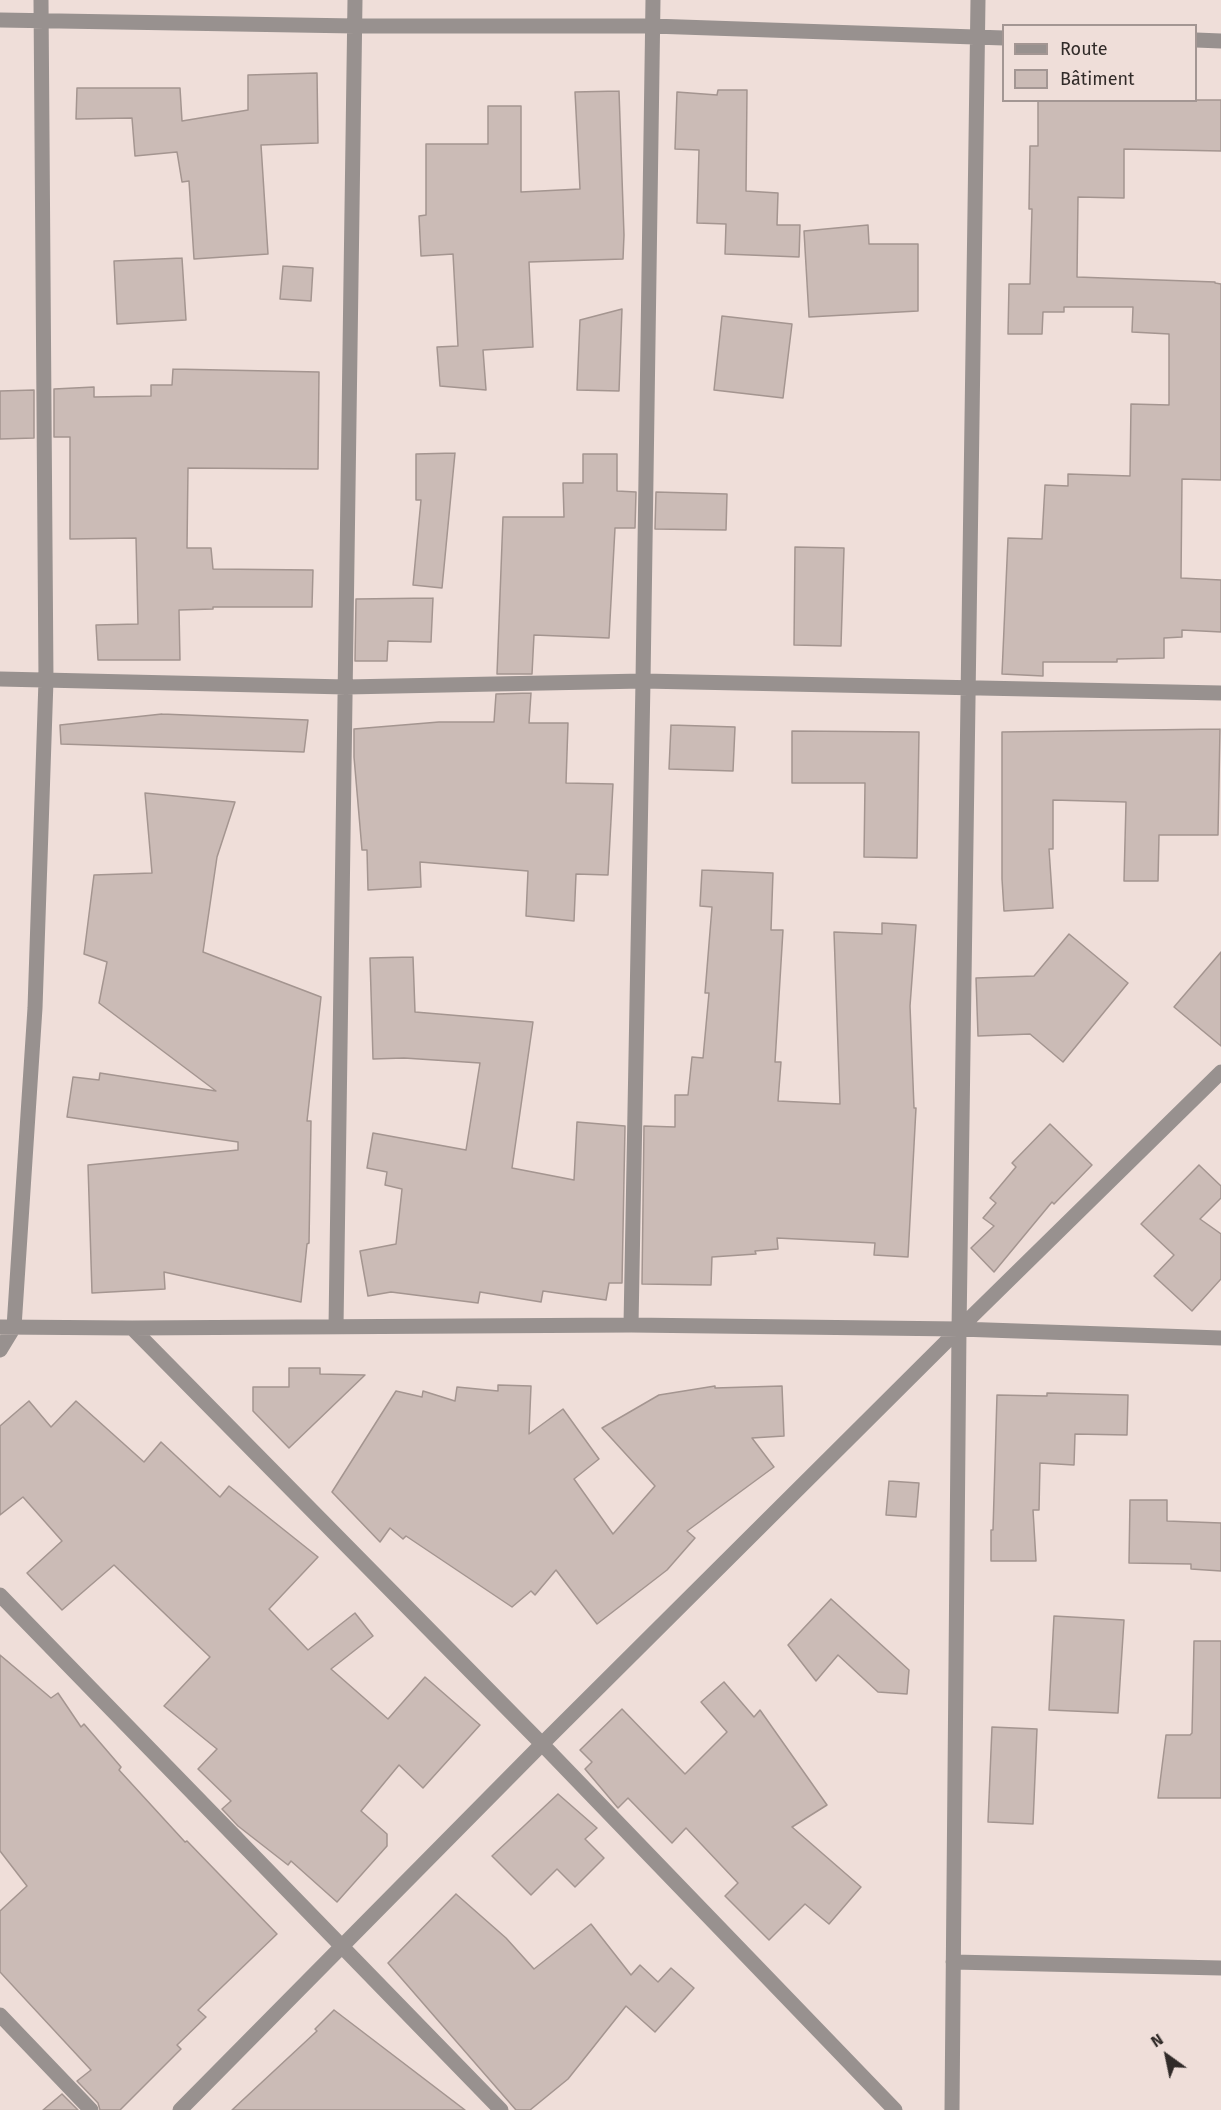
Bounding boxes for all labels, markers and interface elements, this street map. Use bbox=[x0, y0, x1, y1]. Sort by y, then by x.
legend bbox=[1002, 24, 1197, 102]
text: Route bbox=[1060, 38, 1108, 60]
text: Bâtiment bbox=[1060, 68, 1135, 90]
north arrow bbox=[1137, 2026, 1197, 2086]
text: N bbox=[1147, 2030, 1167, 2051]

